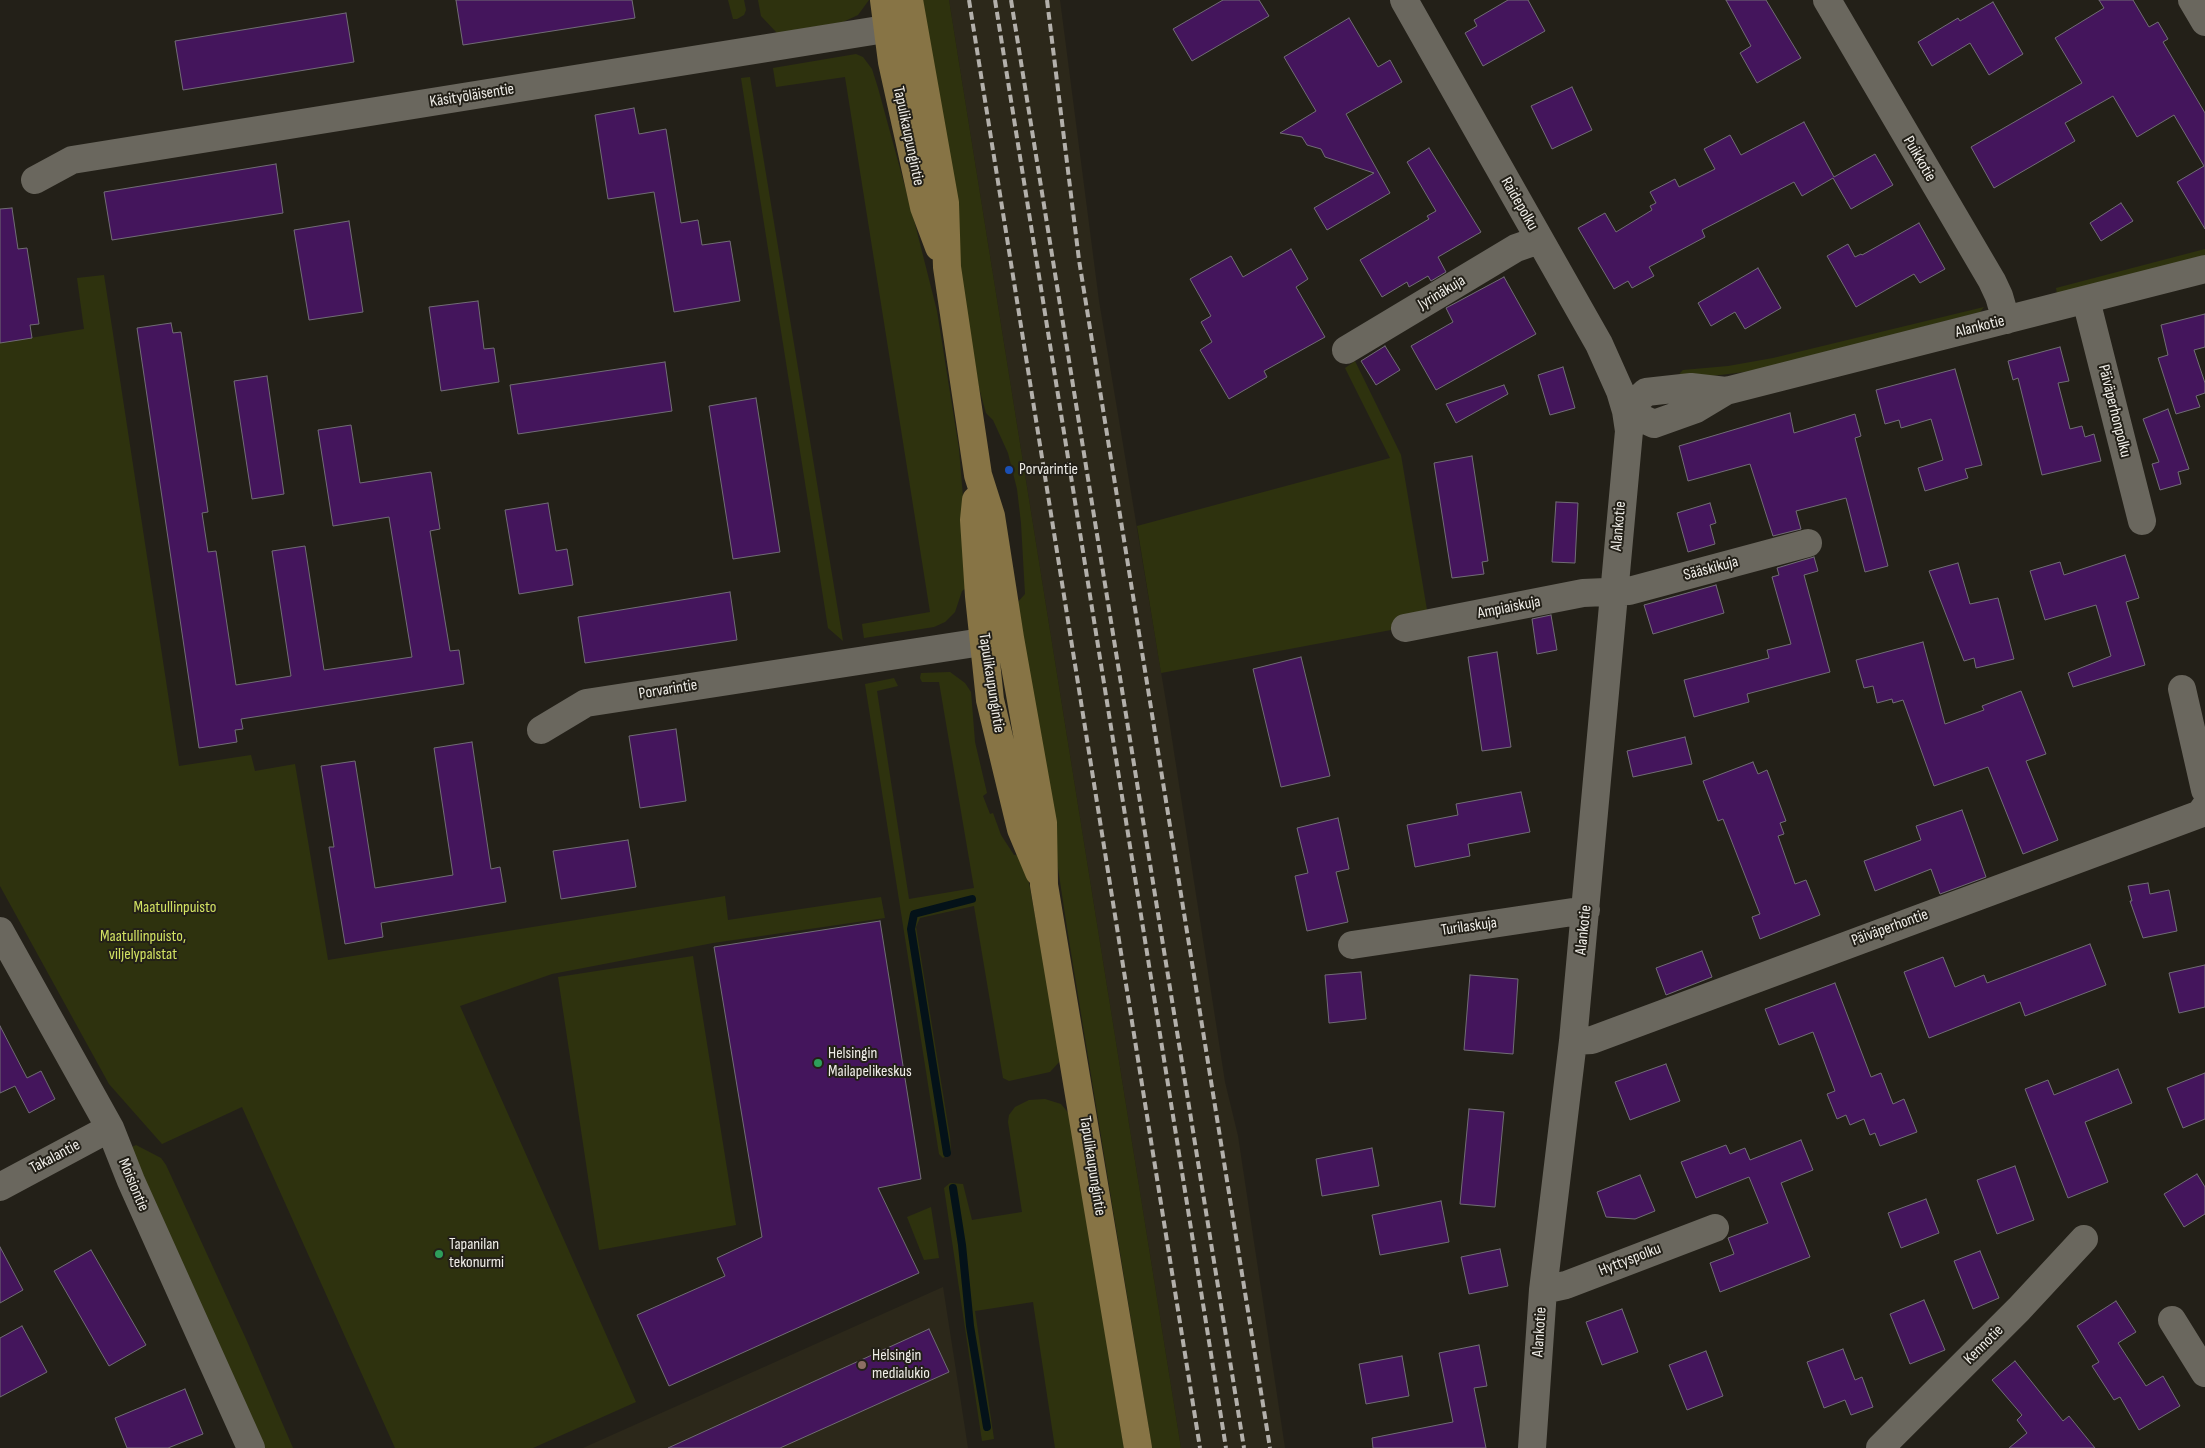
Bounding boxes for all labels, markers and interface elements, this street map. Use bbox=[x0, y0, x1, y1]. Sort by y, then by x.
street label: Käsityöläisentie bbox=[428, 80, 516, 112]
street label: Tapulikaupungintie bbox=[888, 85, 928, 187]
street label: Puikkotie bbox=[1898, 133, 1940, 185]
street label: Raidepolku bbox=[1496, 174, 1542, 234]
street label: Jyrinäkuja bbox=[1415, 271, 1469, 315]
street label: Alankotie bbox=[1954, 312, 2006, 342]
street label: Päiväperhonpolku bbox=[2093, 363, 2135, 459]
place label: Porvarintie bbox=[1019, 460, 1078, 480]
marker: Porvarintie bbox=[1003, 464, 1015, 476]
street label: Alankotie bbox=[1607, 500, 1631, 552]
street label: Sääskikuja bbox=[1682, 553, 1740, 585]
street label: Ampiaiskuja bbox=[1476, 592, 1542, 624]
street label: Tapulikaupungintie bbox=[974, 632, 1008, 734]
street label: Porvarintie bbox=[637, 676, 699, 704]
park label: Maatullinpuisto bbox=[134, 898, 216, 918]
street label: Alankotie bbox=[1572, 904, 1596, 956]
street label: Päiväperhontie bbox=[1849, 905, 1931, 951]
street label: Turilaskuja bbox=[1440, 914, 1498, 940]
park label: Maatullinpuisto, viljelypalstat bbox=[100, 927, 186, 965]
place label: Helsingin Mailapelikeskus bbox=[828, 1044, 912, 1082]
marker: Helsingin Mailapelikeskus bbox=[812, 1057, 824, 1069]
street label: Tapulikaupungintie bbox=[1075, 1115, 1109, 1217]
street label: Takalantie bbox=[27, 1136, 83, 1178]
street label: Moisiontie bbox=[113, 1156, 153, 1214]
place label: Tapanilan tekonurmi bbox=[449, 1235, 504, 1273]
street label: Hyttyspolku bbox=[1596, 1239, 1664, 1281]
marker: Tapanilan tekonurmi bbox=[433, 1248, 445, 1260]
street label: Alankotie bbox=[1529, 1306, 1551, 1358]
street label: Kennotie bbox=[1960, 1321, 2008, 1369]
place label: Helsingin medialukio bbox=[872, 1346, 930, 1384]
marker: Helsingin medialukio bbox=[856, 1359, 868, 1371]

